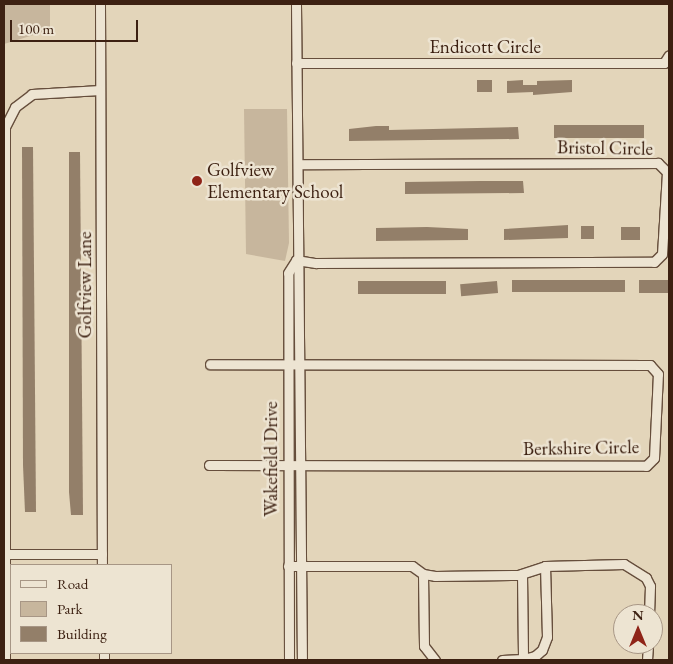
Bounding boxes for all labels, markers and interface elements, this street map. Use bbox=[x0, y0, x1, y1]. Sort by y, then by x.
scale bar bbox=[12, 10, 140, 42]
text: 100 m bbox=[18, 19, 54, 38]
street label: Endicott Circle bbox=[429, 36, 541, 58]
street label: Bristol Circle bbox=[557, 136, 653, 160]
place label: Golfview Elementary School bbox=[207, 159, 343, 203]
marker: Golfview Elementary School bbox=[191, 175, 203, 187]
street label: Golfview Lane bbox=[74, 232, 96, 338]
street label: Wakefield Drive bbox=[260, 401, 282, 517]
street label: Berkshire Circle bbox=[523, 436, 639, 460]
legend bbox=[10, 564, 172, 654]
text: Road bbox=[57, 574, 88, 593]
text: Park bbox=[57, 599, 83, 618]
north arrow bbox=[613, 604, 663, 654]
text: N bbox=[632, 606, 644, 624]
text: Building bbox=[57, 624, 107, 643]

